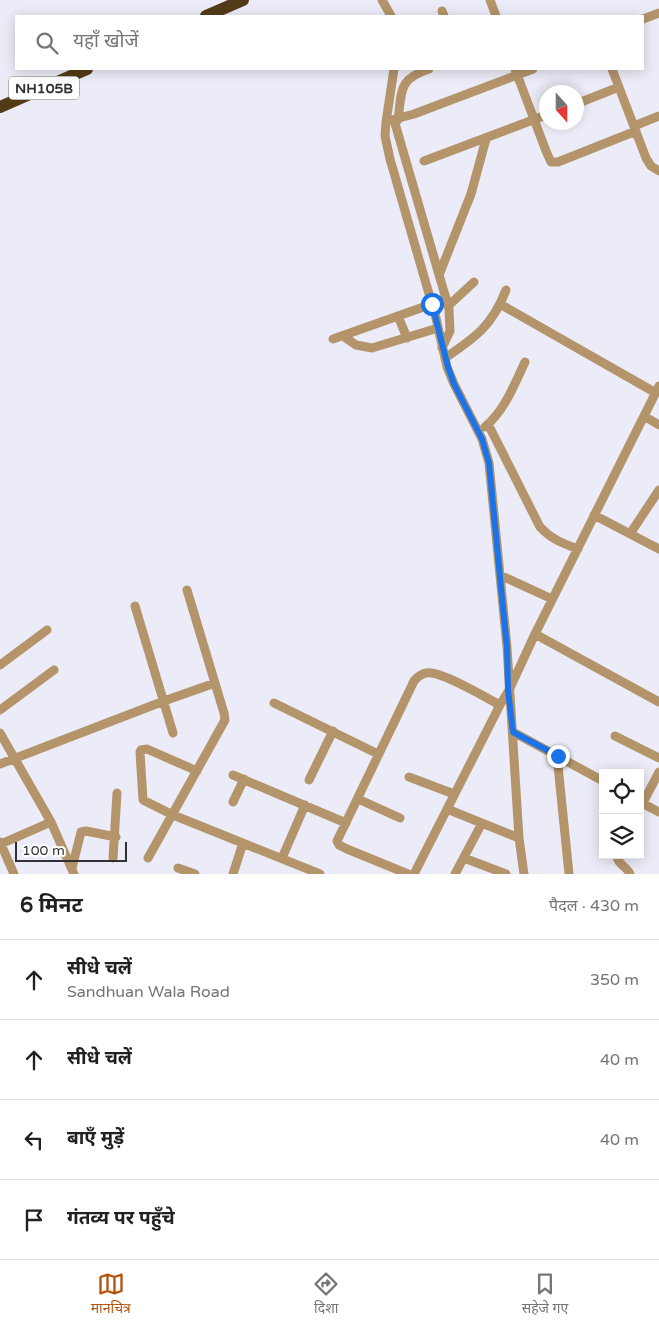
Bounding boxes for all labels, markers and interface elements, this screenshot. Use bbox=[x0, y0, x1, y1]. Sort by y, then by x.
search box bbox=[15, 15, 644, 70]
icon: search bbox=[33, 29, 61, 57]
text: यहाँ खोजें bbox=[73, 30, 139, 52]
road number: NH105B bbox=[9, 76, 79, 100]
north arrow bbox=[539, 85, 584, 130]
route start bbox=[421, 293, 444, 316]
route end bbox=[547, 745, 570, 768]
map controls bbox=[599, 769, 644, 859]
button: locate bbox=[599, 769, 644, 814]
button: layers bbox=[599, 814, 644, 859]
scale bar bbox=[15, 839, 128, 862]
text: 100 m bbox=[22, 842, 65, 859]
text: 6 मिनट bbox=[20, 893, 83, 918]
text: पैदल · 430 m bbox=[549, 896, 639, 916]
text: सीधे चलें bbox=[67, 957, 132, 979]
icon: ahead bbox=[20, 966, 48, 994]
text: 350 m bbox=[590, 970, 639, 990]
text: Sandhuan Wala Road bbox=[67, 982, 230, 1002]
icon: ahead bbox=[20, 1046, 48, 1074]
text: सीधे चलें bbox=[67, 1047, 132, 1069]
text: 40 m bbox=[600, 1050, 639, 1070]
icon: left bbox=[20, 1126, 48, 1154]
text: बाएँ मुड़ें bbox=[67, 1127, 124, 1149]
text: 40 m bbox=[600, 1130, 639, 1150]
icon: arrive bbox=[20, 1206, 48, 1234]
text: गंतव्य पर पहुँचे bbox=[67, 1207, 175, 1229]
tab: मानचित्र bbox=[91, 1270, 131, 1319]
tab: दिशा bbox=[312, 1270, 340, 1319]
tab: सहेजे गए bbox=[522, 1270, 568, 1319]

